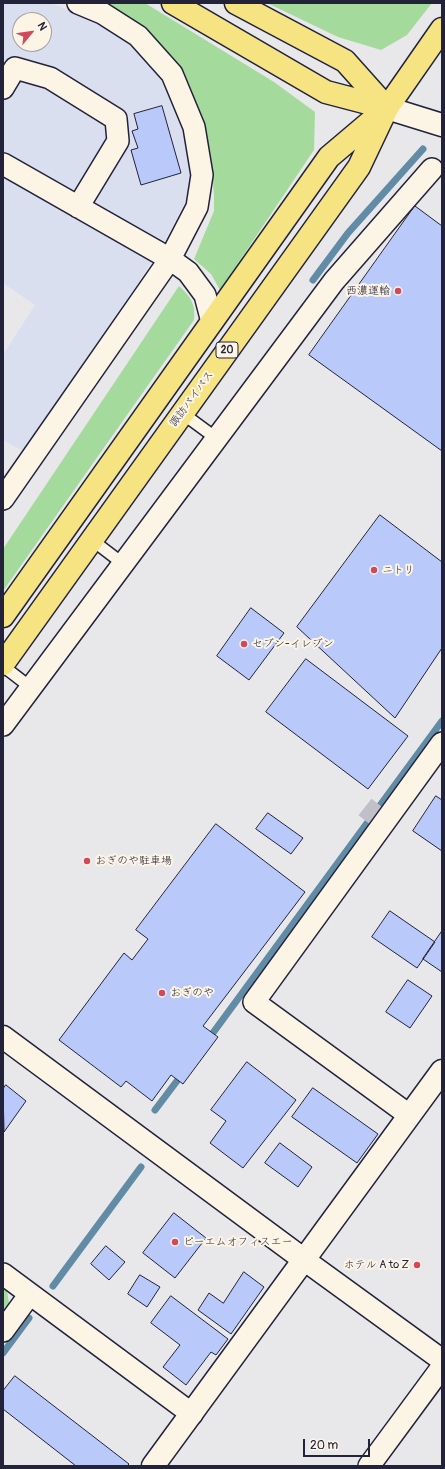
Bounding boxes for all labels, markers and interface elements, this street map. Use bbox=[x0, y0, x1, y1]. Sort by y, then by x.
north arrow bbox=[12, 12, 52, 52]
text: N bbox=[35, 20, 50, 33]
place label: 西濃運輸 bbox=[346, 284, 390, 298]
marker: 西濃運輸 bbox=[393, 286, 403, 296]
road number: 20 bbox=[216, 342, 238, 358]
street label: 諏訪バイパス bbox=[167, 368, 217, 430]
place label: ニトリ bbox=[382, 563, 415, 577]
marker: ニトリ bbox=[369, 565, 379, 575]
place label: セブン-イレブン bbox=[252, 637, 334, 651]
marker: セブン-イレブン bbox=[239, 639, 249, 649]
place label: おぎのや駐車場 bbox=[95, 854, 172, 868]
marker: おぎのや駐車場 bbox=[82, 856, 92, 866]
place label: おぎのや bbox=[170, 986, 214, 1000]
marker: おぎのや bbox=[157, 988, 167, 998]
place label: ピーエムオフィスエー bbox=[183, 1235, 292, 1249]
marker: ピーエムオフィスエー bbox=[170, 1237, 180, 1247]
place label: ホテル A to Z bbox=[344, 1258, 409, 1272]
marker: ホテル A to Z bbox=[412, 1260, 422, 1270]
scale bar bbox=[305, 1431, 372, 1457]
text: 20 m bbox=[310, 1438, 338, 1453]

